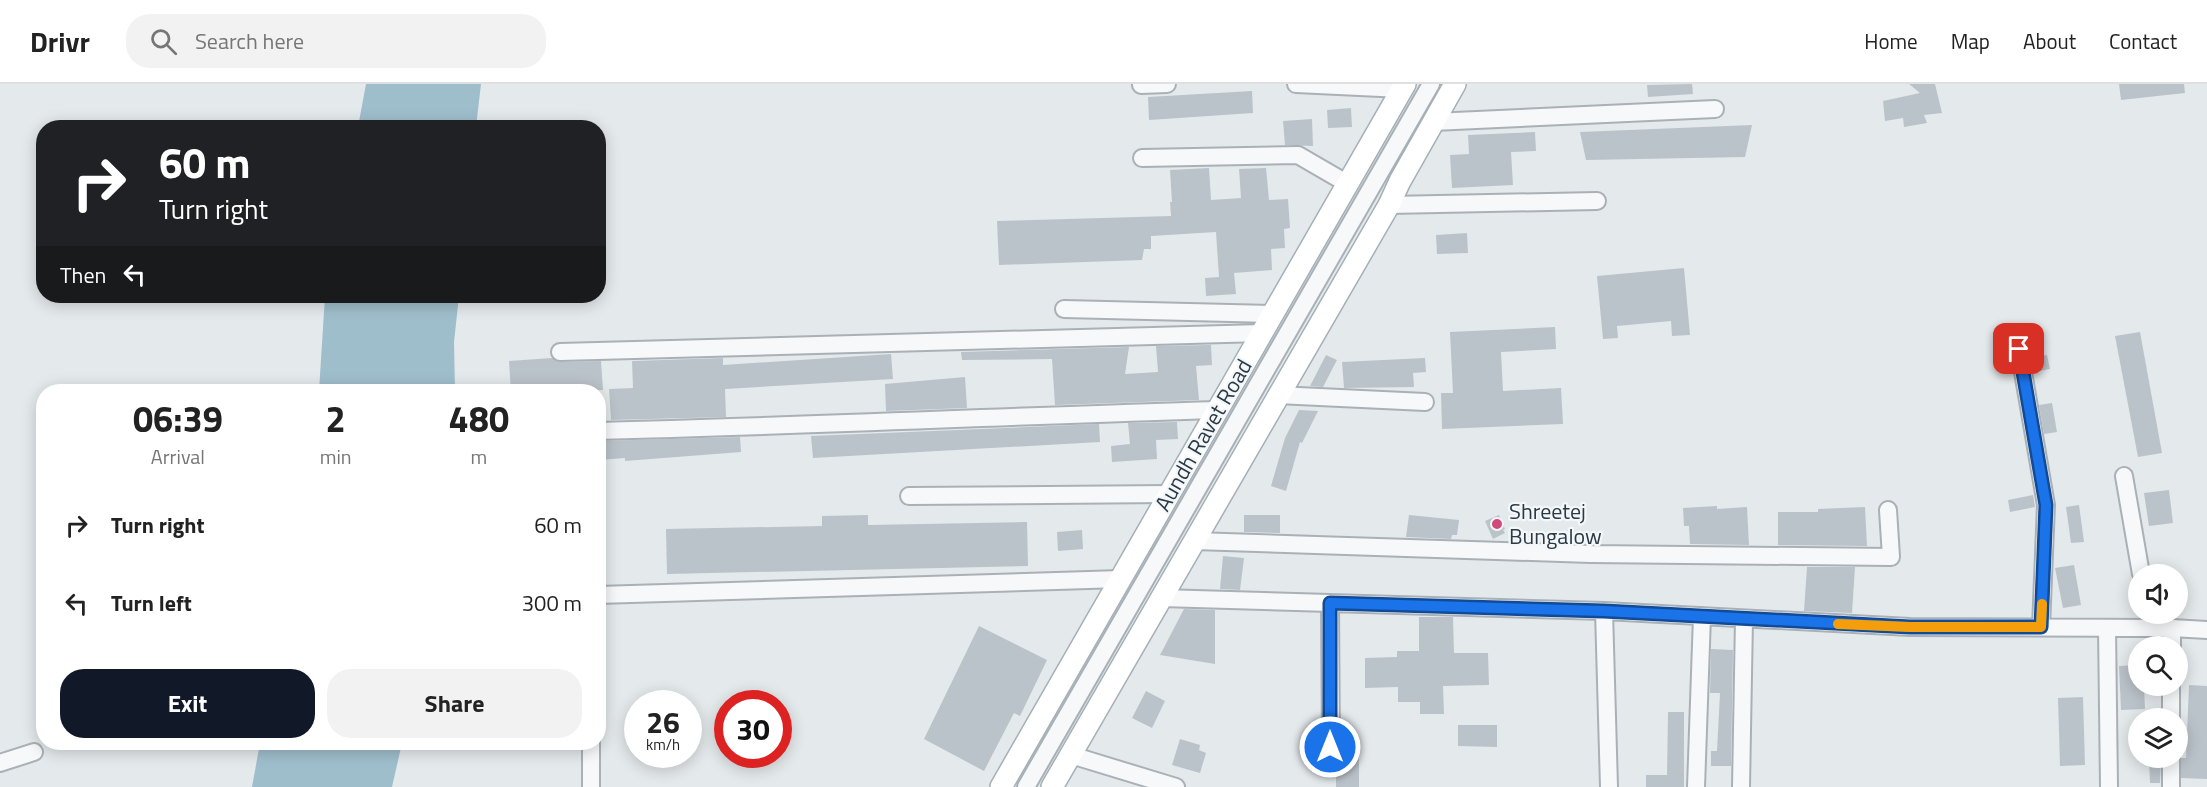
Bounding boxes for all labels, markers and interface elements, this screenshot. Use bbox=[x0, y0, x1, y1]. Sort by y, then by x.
search box bbox=[126, 14, 546, 68]
text: Drivr bbox=[30, 20, 90, 63]
text: Search here bbox=[195, 24, 304, 58]
icon: search bbox=[147, 25, 180, 58]
text: Home bbox=[1864, 25, 1918, 57]
text: Map bbox=[1951, 25, 1990, 57]
text: About bbox=[2023, 25, 2076, 57]
text: Contact bbox=[2109, 25, 2177, 57]
text: 60 m bbox=[159, 130, 251, 194]
icon: right bbox=[60, 144, 138, 222]
text: Turn right bbox=[159, 188, 268, 229]
text: Then bbox=[60, 258, 106, 292]
icon: left bbox=[118, 258, 151, 291]
pin bbox=[1993, 323, 2044, 374]
icon: arrive bbox=[2002, 332, 2035, 365]
street label: Aundh Ravet Road bbox=[1146, 352, 1260, 518]
text: 06:39 bbox=[133, 391, 223, 446]
text: 2 bbox=[326, 391, 346, 446]
text: 480 bbox=[449, 391, 509, 446]
text: Arrival bbox=[151, 441, 205, 472]
text: min bbox=[320, 441, 352, 472]
text: m bbox=[470, 441, 487, 472]
place label: Shreetej Bungalow bbox=[1509, 494, 1602, 553]
text: Turn right bbox=[111, 508, 205, 542]
text: 60 m bbox=[534, 508, 582, 542]
icon: right bbox=[60, 509, 93, 542]
marker: Shreetej Bungalow bbox=[1490, 517, 1504, 531]
map controls bbox=[2128, 564, 2188, 768]
button: sound bbox=[2128, 564, 2188, 624]
text: Turn left bbox=[111, 586, 192, 620]
text: 300 m bbox=[522, 586, 582, 620]
icon: left bbox=[60, 587, 93, 620]
button: search bbox=[2128, 636, 2188, 696]
button: Exit bbox=[60, 669, 315, 738]
button: Share bbox=[327, 669, 582, 738]
speed limit sign: 30 bbox=[714, 690, 792, 768]
text: 26 bbox=[646, 699, 680, 745]
button: layers bbox=[2128, 708, 2188, 768]
position arrow bbox=[1298, 715, 1362, 779]
text: km/h bbox=[646, 733, 680, 756]

